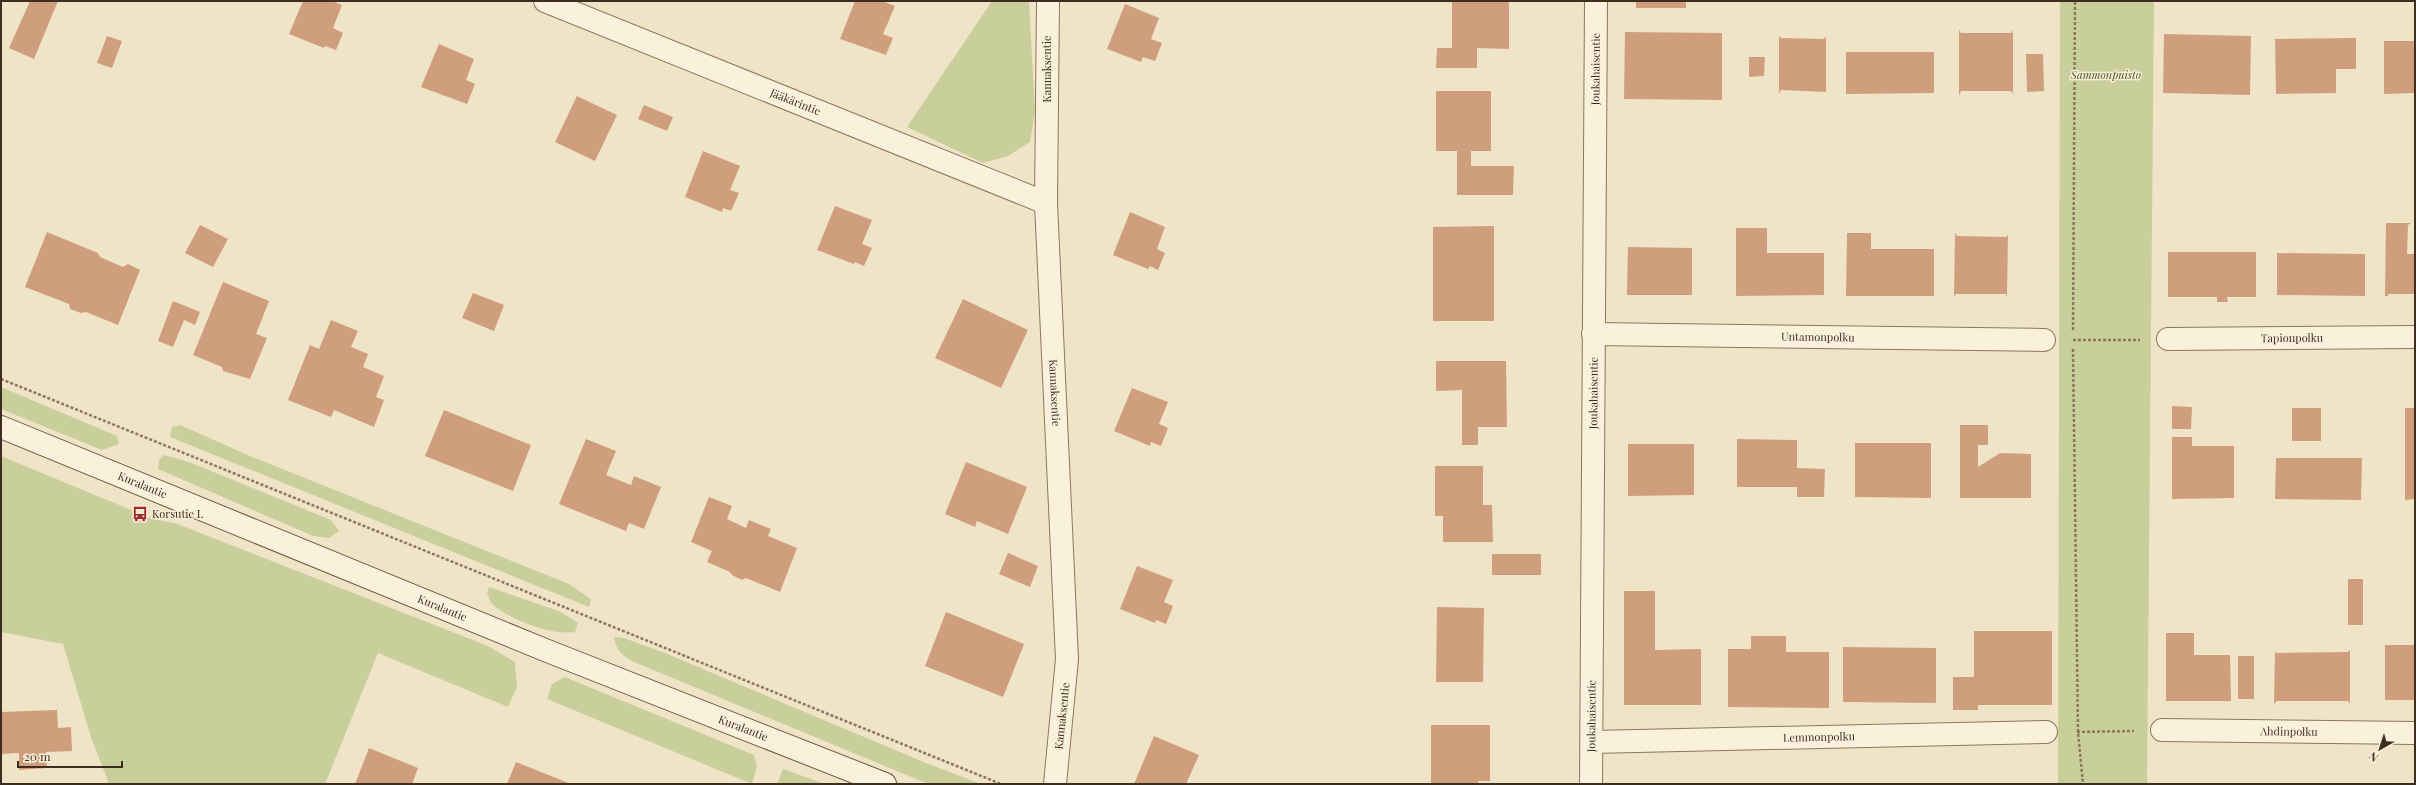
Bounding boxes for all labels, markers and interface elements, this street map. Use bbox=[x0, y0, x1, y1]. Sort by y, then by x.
street label: Joukahaisentie bbox=[1587, 32, 1603, 106]
street label: Kannaksentie bbox=[1039, 35, 1054, 103]
park label: Sammonpuisto bbox=[2070, 67, 2141, 82]
street label: Jääkärintie bbox=[767, 84, 823, 119]
street label: Untamonpolku bbox=[1781, 329, 1856, 344]
street label: Tapionpolku bbox=[2261, 330, 2324, 345]
street label: Joukahaisentie bbox=[1585, 356, 1601, 430]
street label: Kannaksentie bbox=[1046, 359, 1064, 427]
street label: Kuralantie bbox=[116, 468, 170, 502]
bus stop icon: Korsutie L bbox=[131, 505, 149, 523]
place label: Korsutie L bbox=[152, 506, 204, 521]
street label: Kuralantie bbox=[416, 591, 470, 624]
street label: Joukahaisentie bbox=[1583, 679, 1599, 753]
street label: Kannaksentie bbox=[1051, 681, 1073, 750]
street label: Kuralantie bbox=[716, 711, 771, 744]
street label: Ahdinpolku bbox=[2259, 723, 2318, 739]
street label: Lemmonpolku bbox=[1783, 728, 1856, 745]
north arrow bbox=[2360, 729, 2400, 769]
scale bar bbox=[18, 743, 122, 769]
text: 20 m bbox=[24, 748, 51, 764]
text: N bbox=[2366, 749, 2381, 765]

